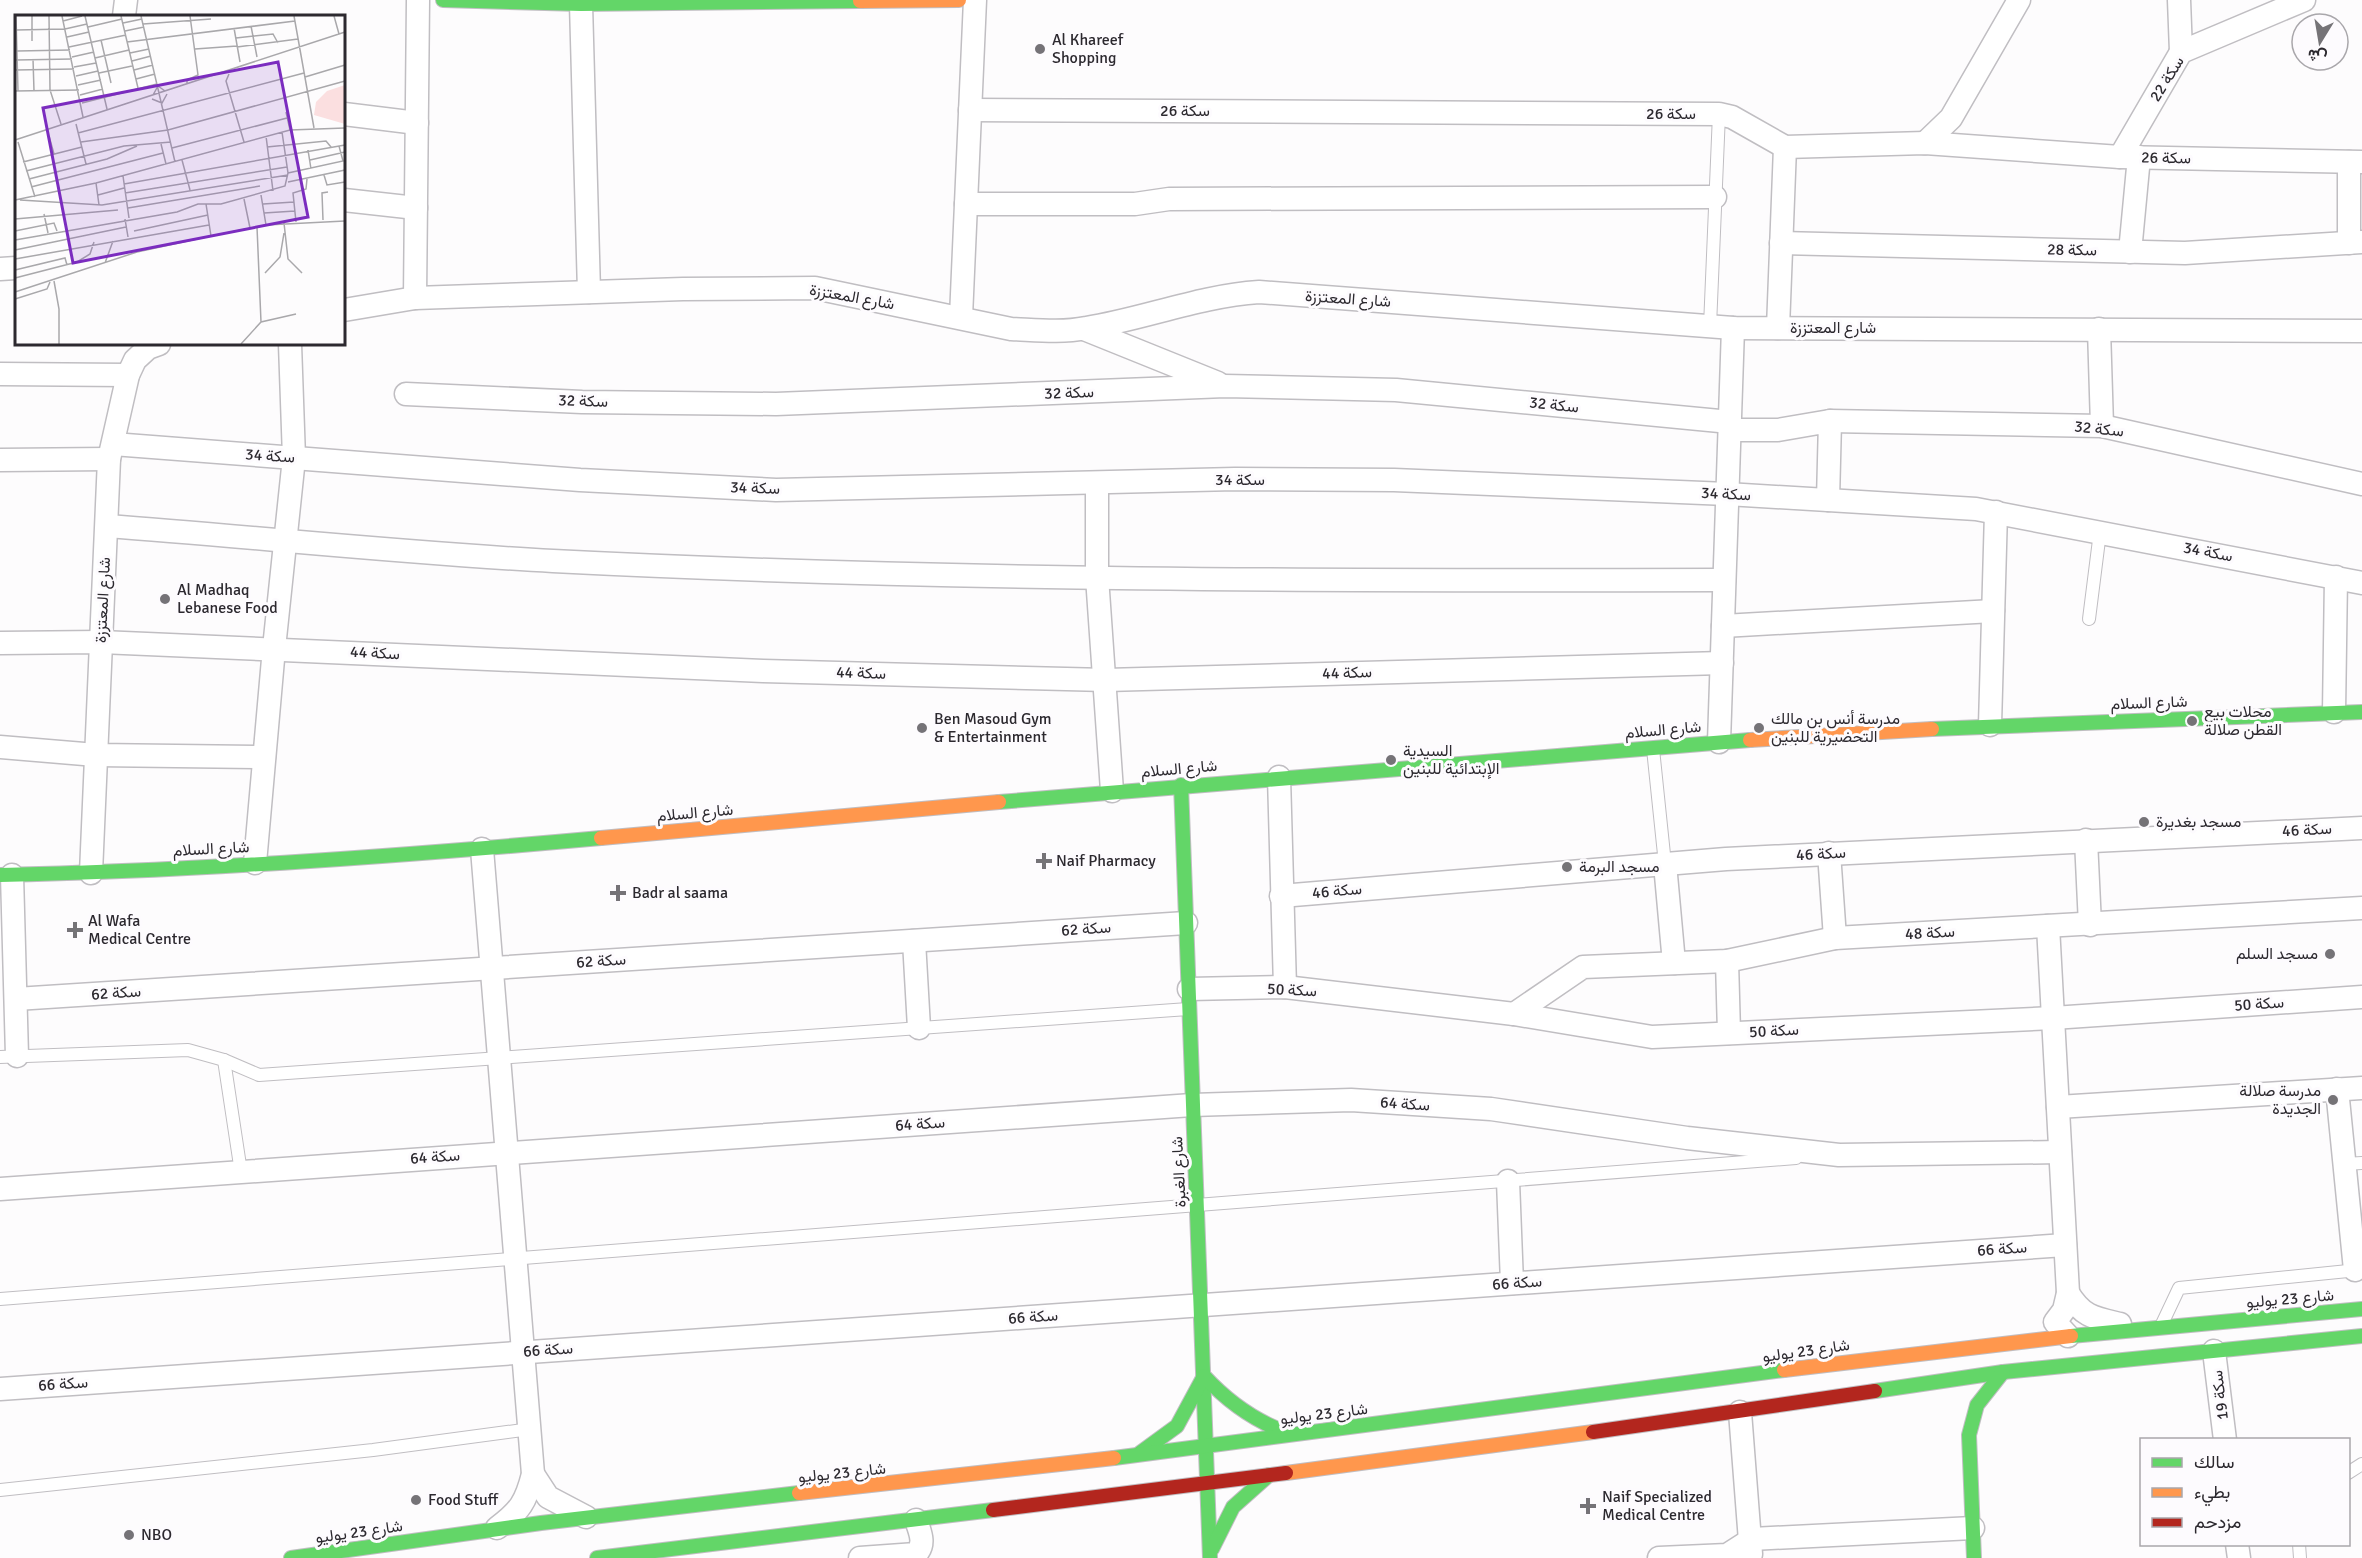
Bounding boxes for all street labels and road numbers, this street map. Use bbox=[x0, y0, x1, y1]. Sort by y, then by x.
street label: سكة 22 bbox=[2145, 53, 2189, 105]
street label: سكة 26 bbox=[1160, 101, 1210, 121]
street label: سكة 26 bbox=[1646, 104, 1696, 124]
street label: سكة 26 bbox=[2141, 148, 2191, 168]
street label: سكة 28 bbox=[2047, 240, 2097, 260]
street label: شارع المعتززة bbox=[808, 280, 896, 315]
street label: شارع المعتززة bbox=[1304, 286, 1392, 313]
street label: شارع المعتززة bbox=[1790, 318, 1876, 339]
street label: سكة 32 bbox=[1044, 382, 1094, 404]
street label: سكة 32 bbox=[558, 390, 608, 412]
street label: سكة 32 bbox=[1528, 392, 1580, 418]
street label: سكة 32 bbox=[2073, 416, 2125, 442]
street label: سكة 34 bbox=[244, 444, 296, 468]
street label: سكة 34 bbox=[1215, 470, 1265, 490]
street label: سكة 34 bbox=[730, 477, 780, 499]
street label: سكة 34 bbox=[1701, 483, 1751, 505]
street label: سكة 34 bbox=[2182, 537, 2234, 567]
street label: شارع المعتززة bbox=[91, 556, 116, 644]
street label: سكة 44 bbox=[350, 642, 400, 664]
street label: سكة 44 bbox=[836, 662, 886, 684]
street label: سكة 44 bbox=[1322, 662, 1372, 684]
street label: شارع السلام bbox=[2110, 692, 2188, 715]
street label: شارع السلام bbox=[1624, 717, 1702, 744]
street label: شارع السلام bbox=[1140, 756, 1218, 783]
street label: شارع السلام bbox=[656, 800, 734, 827]
street label: سكة 46 bbox=[2282, 819, 2332, 841]
street label: شارع السلام bbox=[172, 837, 250, 862]
street label: سكة 46 bbox=[1796, 843, 1846, 865]
street label: سكة 46 bbox=[1311, 879, 1363, 903]
street label: سكة 62 bbox=[1060, 917, 1112, 941]
street label: سكة 48 bbox=[1905, 922, 1955, 944]
street label: سكة 62 bbox=[575, 949, 627, 973]
street label: سكة 50 bbox=[1267, 979, 1317, 1001]
street label: سكة 62 bbox=[90, 981, 142, 1005]
street label: سكة 50 bbox=[2233, 992, 2285, 1016]
street label: سكة 50 bbox=[1749, 1020, 1799, 1042]
street label: سكة 64 bbox=[1379, 1092, 1431, 1116]
street label: سكة 64 bbox=[894, 1112, 946, 1136]
street label: شارع الغبرة bbox=[1167, 1136, 1192, 1208]
street label: سكة 64 bbox=[409, 1145, 461, 1169]
street label: سكة 66 bbox=[1976, 1237, 2028, 1261]
street label: سكة 66 bbox=[1491, 1271, 1543, 1295]
street label: شارع 23 يوليو bbox=[2245, 1285, 2335, 1314]
street label: سكة 66 bbox=[1007, 1305, 1059, 1329]
street label: شارع 23 يوليو bbox=[1761, 1335, 1851, 1368]
street label: سكة 66 bbox=[522, 1338, 574, 1362]
street label: سكة 19 bbox=[2207, 1369, 2233, 1421]
street label: سكة 66 bbox=[37, 1372, 89, 1396]
street label: شارع 23 يوليو bbox=[1279, 1399, 1369, 1430]
street label: شارع 23 يوليو bbox=[797, 1458, 887, 1489]
street label: شارع 23 يوليو bbox=[314, 1516, 404, 1549]

